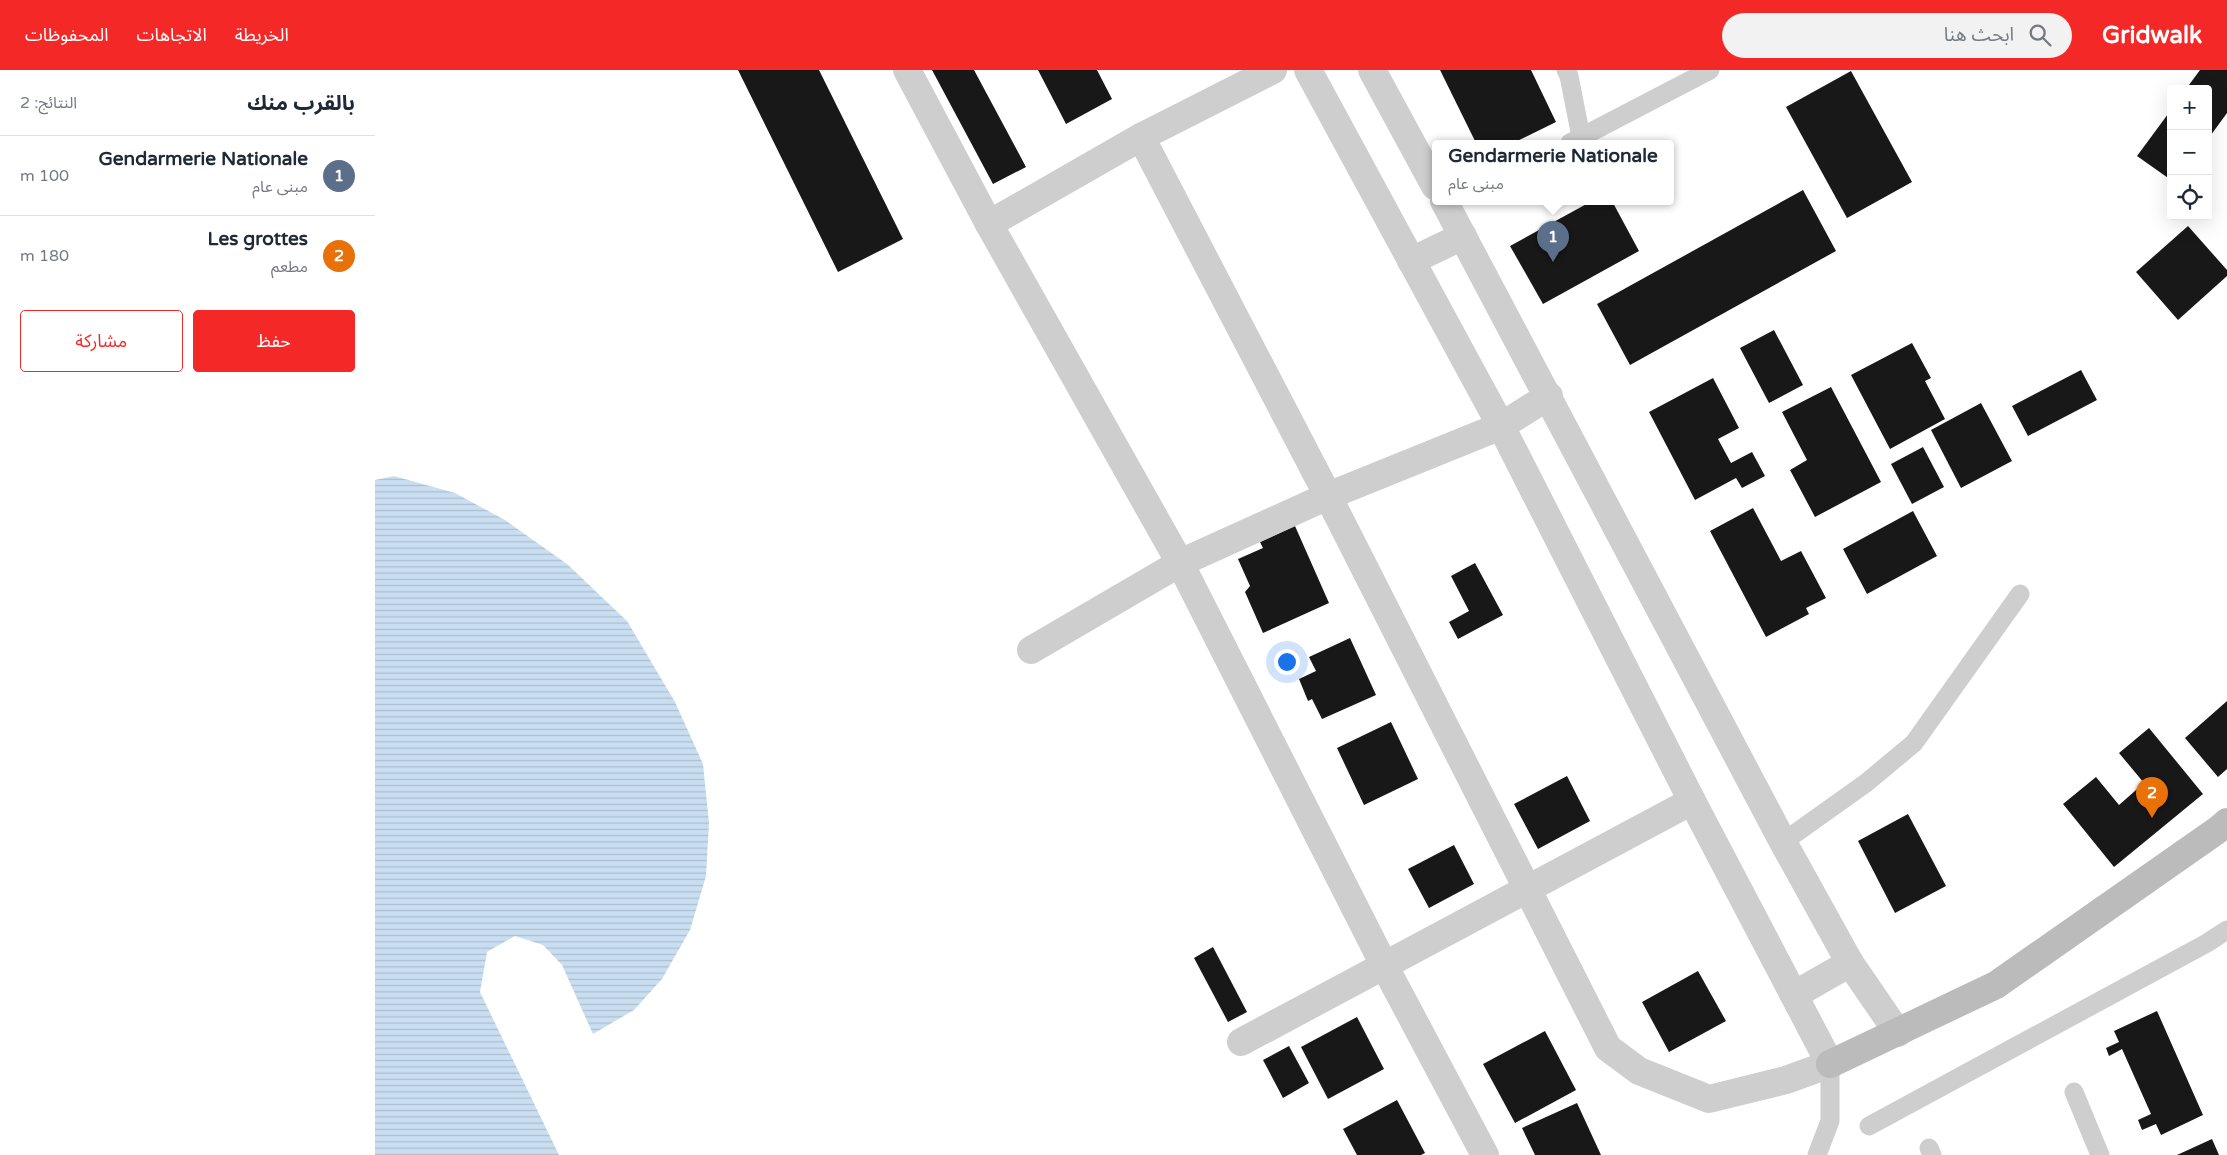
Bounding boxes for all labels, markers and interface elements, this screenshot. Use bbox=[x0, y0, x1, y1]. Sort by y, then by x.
search box bbox=[1722, 13, 2072, 58]
icon: search bbox=[2026, 21, 2054, 49]
text: Gridwalk bbox=[2102, 21, 2202, 50]
text: المحفوظات bbox=[25, 24, 109, 46]
text: الاتجاهات bbox=[137, 24, 207, 46]
text: الخريطة bbox=[235, 24, 289, 46]
text: ابحث هنا bbox=[1944, 24, 2014, 46]
map controls bbox=[2167, 85, 2212, 220]
button: + bbox=[2167, 85, 2212, 130]
text: بالقرب منك bbox=[247, 91, 355, 116]
text: النتائج: 2 bbox=[20, 93, 77, 113]
button: − bbox=[2167, 130, 2212, 175]
popup bbox=[1432, 140, 1674, 205]
text: Gendarmerie Nationale bbox=[1448, 145, 1658, 167]
text: Gendarmerie Nationale bbox=[98, 148, 308, 170]
text: 100 m bbox=[20, 166, 69, 186]
text: 1 bbox=[334, 166, 344, 186]
text: مبنى عام bbox=[1448, 174, 1504, 194]
button: locate bbox=[2167, 175, 2212, 220]
text: مبنى عام bbox=[252, 177, 308, 197]
pin: 1 bbox=[1537, 221, 1569, 262]
text: Les grottes bbox=[208, 228, 308, 250]
text: 180 m bbox=[20, 246, 69, 266]
text: 2 bbox=[334, 246, 344, 266]
text: مطعم bbox=[271, 257, 308, 277]
button: مشاركة bbox=[20, 310, 183, 372]
button: حفظ bbox=[193, 310, 355, 372]
your location bbox=[1274, 649, 1300, 675]
pin: 2 bbox=[2136, 777, 2168, 818]

